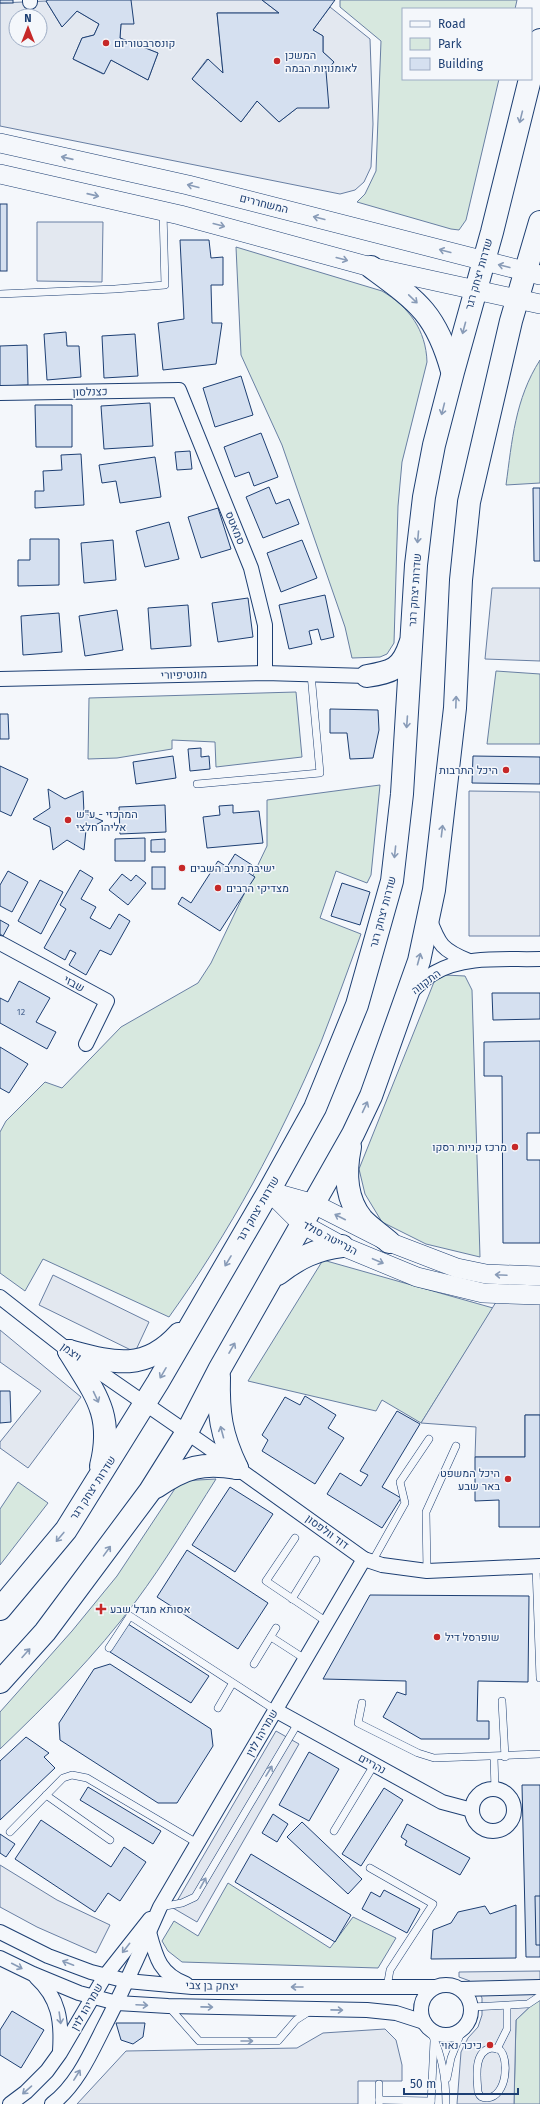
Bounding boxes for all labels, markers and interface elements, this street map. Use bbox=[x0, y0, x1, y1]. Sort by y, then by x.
north arrow bbox=[8, 8, 48, 48]
legend bbox=[402, 8, 532, 80]
text: N bbox=[24, 12, 32, 25]
text: Road bbox=[438, 17, 466, 31]
place label: קונסרבטוריום bbox=[114, 37, 175, 50]
text: Park bbox=[438, 37, 462, 51]
marker: קונסרבטוריום bbox=[101, 38, 111, 48]
place label: המשכן לאומנויות הבמה bbox=[285, 49, 358, 75]
marker: המשכן לאומנויות הבמה bbox=[272, 56, 282, 66]
text: Building bbox=[438, 57, 484, 71]
one-way arrow bbox=[516, 110, 524, 123]
one-way arrow bbox=[60, 153, 73, 161]
one-way arrow bbox=[187, 182, 200, 190]
one-way arrow bbox=[86, 192, 99, 199]
street label: המשחררים bbox=[238, 192, 290, 216]
one-way arrow bbox=[313, 214, 326, 222]
one-way arrow bbox=[212, 222, 225, 229]
street label: שדרות יצחק רגר bbox=[463, 237, 495, 311]
one-way arrow bbox=[439, 247, 452, 254]
one-way arrow bbox=[335, 255, 348, 263]
one-way arrow bbox=[498, 261, 511, 269]
one-way arrow bbox=[408, 294, 418, 304]
one-way arrow bbox=[460, 321, 467, 334]
street label: כצנלסון bbox=[72, 385, 108, 399]
one-way arrow bbox=[439, 403, 446, 416]
street label: סמאטס bbox=[222, 509, 248, 547]
one-way arrow bbox=[415, 530, 422, 543]
street label: שדרות יצחק רגר bbox=[406, 553, 424, 627]
street label: מונטיפיורי bbox=[161, 668, 207, 682]
one-way arrow bbox=[452, 696, 459, 709]
one-way arrow bbox=[403, 715, 410, 728]
place label: היכל התרבות bbox=[439, 764, 498, 777]
marker: היכל התרבות bbox=[501, 765, 511, 775]
place label: המרכזי - ע"ש אליהו חלצי bbox=[76, 808, 138, 834]
marker: המרכזי - ע"ש אליהו חלצי bbox=[63, 815, 73, 825]
one-way arrow bbox=[438, 825, 445, 838]
one-way arrow bbox=[392, 845, 399, 858]
place label: ישיבת נתיב השבים bbox=[190, 862, 275, 875]
marker: ישיבת נתיב השבים bbox=[177, 863, 187, 873]
street label: שדרות יצחק רגר bbox=[367, 875, 399, 949]
place label: מצדיקי הרבים bbox=[226, 882, 289, 895]
marker: מצדיקי הרבים bbox=[213, 883, 223, 893]
one-way arrow bbox=[416, 953, 423, 966]
street label: התקווה bbox=[409, 967, 443, 997]
street label: שבזי bbox=[61, 973, 87, 995]
house number: 12 bbox=[17, 1007, 25, 1017]
one-way arrow bbox=[362, 1102, 369, 1114]
place label: מרכז קניות רסקו bbox=[432, 1141, 507, 1154]
marker: מרכז קניות רסקו bbox=[510, 1142, 520, 1152]
street label: שדרות יצחק רגר bbox=[234, 1174, 282, 1244]
one-way arrow bbox=[335, 1213, 347, 1220]
street label: הנרייטה סולד bbox=[300, 1218, 360, 1258]
one-way arrow bbox=[224, 1255, 232, 1266]
one-way arrow bbox=[371, 1258, 383, 1266]
one-way arrow bbox=[495, 1271, 508, 1279]
street label: ויצמן bbox=[58, 1340, 84, 1364]
one-way arrow bbox=[228, 1342, 236, 1354]
one-way arrow bbox=[158, 1367, 166, 1379]
one-way arrow bbox=[93, 1390, 100, 1402]
one-way arrow bbox=[218, 1426, 225, 1439]
street label: שדרות יצחק רגר bbox=[67, 1454, 119, 1522]
place label: היכל המשפט באר שבע bbox=[440, 1467, 500, 1493]
marker: היכל המשפט באר שבע bbox=[503, 1474, 513, 1484]
street label: דוד וולפסון bbox=[303, 1512, 351, 1552]
one-way arrow bbox=[56, 1531, 65, 1542]
one-way arrow bbox=[102, 1546, 111, 1557]
marker: אסותא מגדל שבע bbox=[95, 1603, 107, 1615]
place label: אסותא מגדל שבע bbox=[110, 1603, 191, 1616]
place label: שופרסל דיל bbox=[445, 1631, 500, 1644]
marker: שופרסל דיל bbox=[432, 1632, 442, 1642]
one-way arrow bbox=[21, 1648, 31, 1658]
street label: שמריהו לוין bbox=[243, 1707, 281, 1759]
street label: נהריים bbox=[356, 1751, 388, 1777]
one-way arrow bbox=[266, 1765, 274, 1777]
one-way arrow bbox=[199, 1877, 207, 1889]
one-way arrow bbox=[122, 1942, 131, 1953]
one-way arrow bbox=[63, 1959, 75, 1967]
one-way arrow bbox=[10, 1963, 22, 1970]
street label: יצחק בן צבי bbox=[186, 1979, 238, 1993]
street label: שמריהו לוין bbox=[68, 1981, 106, 2033]
one-way arrow bbox=[291, 1983, 304, 1991]
one-way arrow bbox=[135, 2001, 148, 2008]
one-way arrow bbox=[200, 2003, 213, 2011]
one-way arrow bbox=[330, 2006, 343, 2013]
one-way arrow bbox=[56, 2011, 64, 2024]
one-way arrow bbox=[240, 2037, 253, 2045]
place label: כיכר נאוי bbox=[441, 2039, 482, 2052]
marker: כיכר נאוי bbox=[485, 2040, 495, 2050]
one-way arrow bbox=[73, 2070, 81, 2081]
scale bar bbox=[404, 2070, 518, 2096]
text: 50 m bbox=[410, 2077, 436, 2091]
one-way arrow bbox=[22, 2086, 32, 2095]

